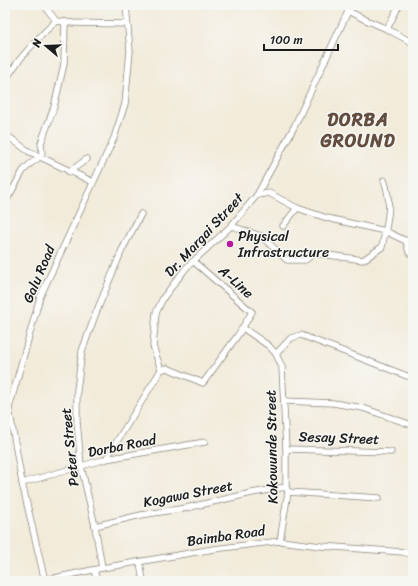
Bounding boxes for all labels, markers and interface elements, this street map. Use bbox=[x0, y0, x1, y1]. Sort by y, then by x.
north arrow bbox=[26, 26, 66, 66]
scale bar bbox=[264, 26, 338, 52]
text: 100 m bbox=[270, 29, 303, 51]
text: N bbox=[26, 36, 47, 51]
district label: DORBA GROUND bbox=[320, 104, 396, 157]
street label: Dr. Margai Street bbox=[158, 186, 251, 283]
place label: Physical Infrastructure bbox=[237, 224, 329, 265]
marker: Physical Infrastructure bbox=[225, 239, 235, 249]
street label: Galu Road bbox=[16, 240, 63, 307]
street label: A-Line bbox=[212, 258, 260, 305]
street label: Kokowunde Street bbox=[259, 390, 285, 504]
street label: Peter Street bbox=[53, 407, 87, 487]
street label: Sesay Street bbox=[298, 424, 380, 452]
street label: Dorba Road bbox=[86, 427, 160, 465]
street label: Kogawa Street bbox=[141, 473, 235, 515]
street label: Baimba Road bbox=[185, 518, 268, 554]

